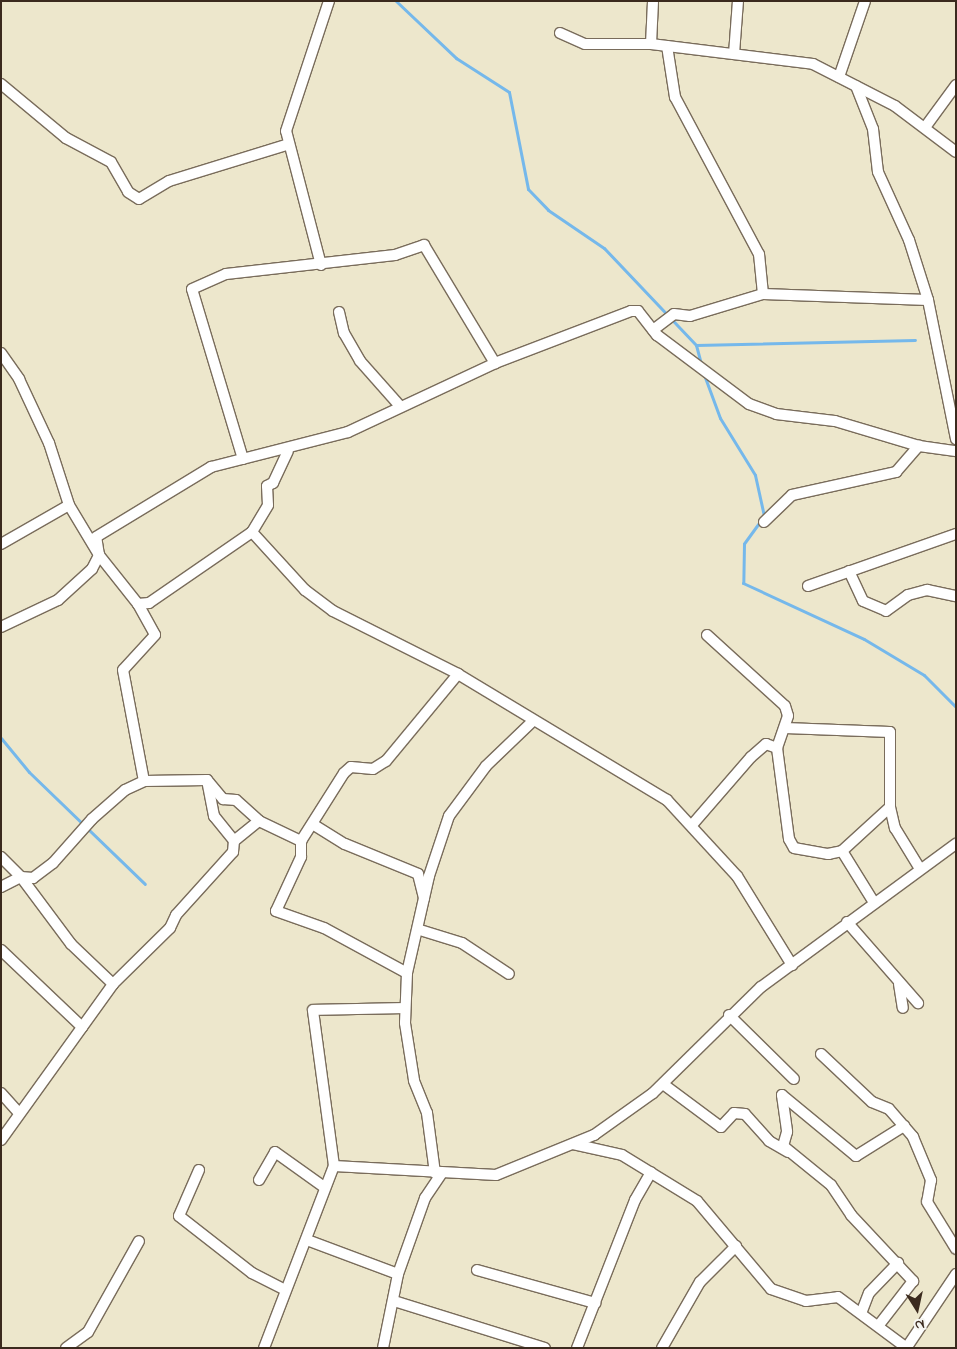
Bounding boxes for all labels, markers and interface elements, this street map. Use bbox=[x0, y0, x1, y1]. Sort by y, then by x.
north arrow bbox=[892, 1284, 942, 1334]
text: N bbox=[913, 1313, 926, 1335]

